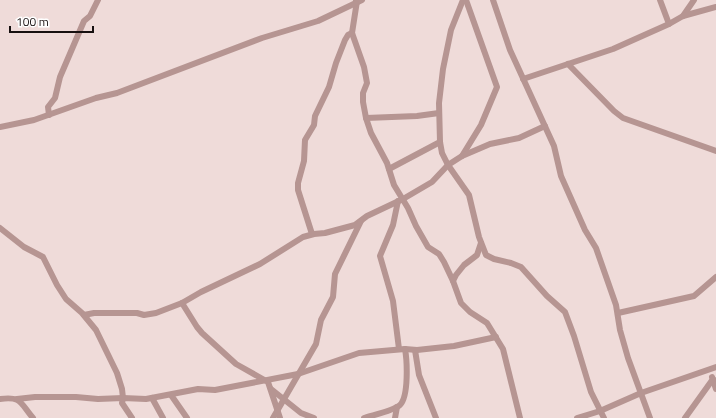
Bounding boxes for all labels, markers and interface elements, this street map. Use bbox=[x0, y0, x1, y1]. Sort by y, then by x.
scale bar bbox=[10, 8, 93, 34]
text: 100 m bbox=[16, 12, 49, 31]

